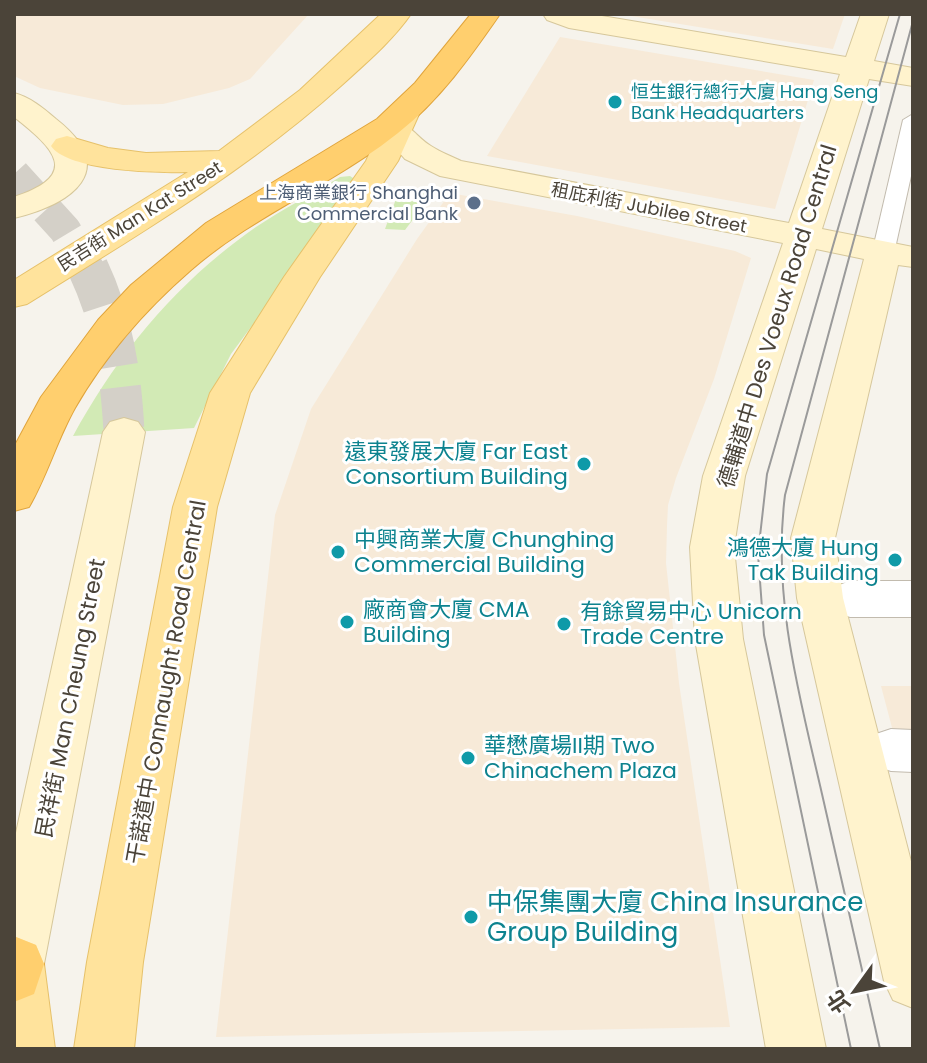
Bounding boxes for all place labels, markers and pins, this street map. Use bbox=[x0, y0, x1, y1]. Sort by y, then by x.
place label: 恒生銀行總行大廈 Hang Seng Bank Headquarters bbox=[631, 79, 878, 125]
marker: 恒生銀行總行大廈 Hang Seng Bank Headquarters bbox=[606, 93, 624, 111]
place label: 上海商業銀行 Shanghai Commercial Bank bbox=[259, 180, 459, 226]
marker: 上海商業銀行 Shanghai Commercial Bank bbox=[465, 194, 483, 212]
place label: 遠東發展大廈 Far East Consortium Building bbox=[344, 436, 568, 492]
marker: 遠東發展大廈 Far East Consortium Building bbox=[575, 455, 593, 473]
place label: 中興商業大廈 Chunghing Commercial Building bbox=[354, 524, 614, 580]
place label: 鴻德大廈 Hung Tak Building bbox=[727, 532, 879, 588]
marker: 中興商業大廈 Chunghing Commercial Building bbox=[329, 543, 347, 561]
marker: 鴻德大廈 Hung Tak Building bbox=[886, 551, 904, 569]
place label: 廠商會大廈 CMA Building bbox=[363, 594, 530, 650]
place label: 有餘貿易中心 Unicorn Trade Centre bbox=[580, 596, 802, 652]
marker: 廠商會大廈 CMA Building bbox=[338, 613, 356, 631]
marker: 有餘貿易中心 Unicorn Trade Centre bbox=[555, 615, 573, 633]
place label: 華懋廣場II期 Two Chinachem Plaza bbox=[484, 730, 677, 786]
marker: 華懋廣場II期 Two Chinachem Plaza bbox=[459, 749, 477, 767]
place label: 中保集團大廈 China Insurance Group Building bbox=[487, 884, 863, 950]
marker: 中保集團大廈 China Insurance Group Building bbox=[462, 908, 480, 926]

